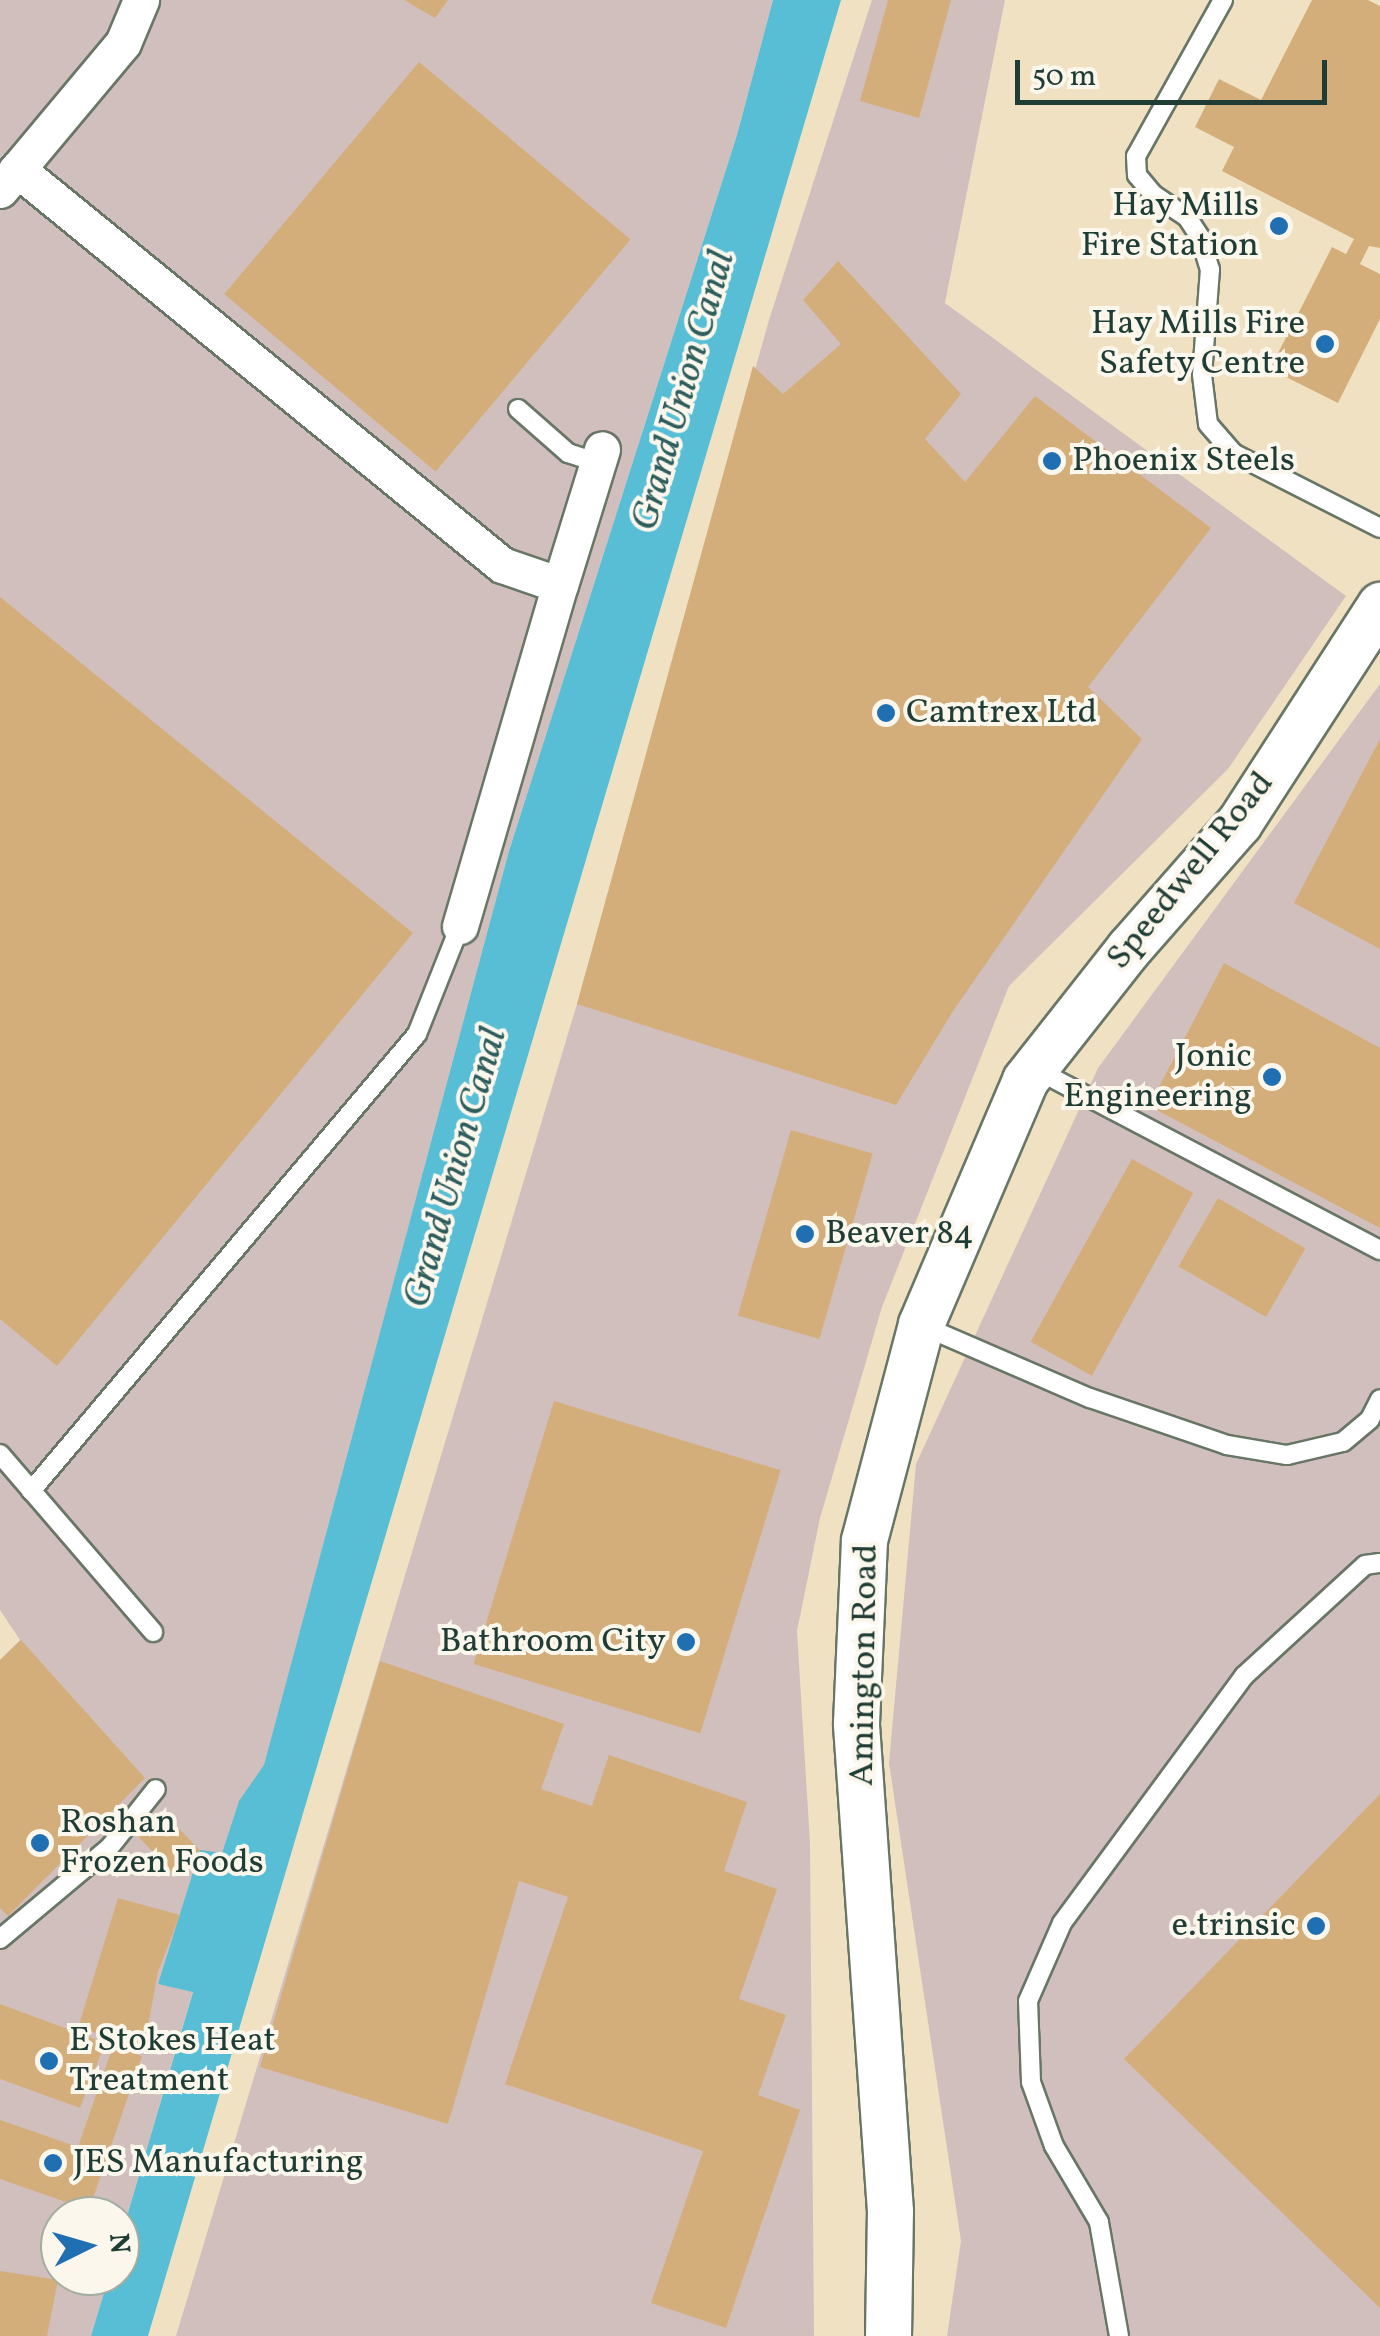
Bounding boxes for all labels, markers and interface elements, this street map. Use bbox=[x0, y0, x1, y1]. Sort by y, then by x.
scale bar bbox=[1020, 40, 1332, 102]
text: 50 m bbox=[1032, 56, 1096, 98]
place label: Hay Mills Fire Station bbox=[1081, 185, 1259, 267]
marker: Hay Mills Fire Station bbox=[1268, 215, 1290, 237]
water label: Grand Union Canal bbox=[623, 246, 747, 536]
place label: Hay Mills Fire Safety Centre bbox=[1090, 303, 1305, 385]
marker: Hay Mills Fire Safety Centre bbox=[1314, 333, 1336, 355]
place label: Phoenix Steels bbox=[1072, 440, 1295, 482]
marker: Phoenix Steels bbox=[1041, 450, 1063, 472]
place label: Camtrex Ltd bbox=[906, 692, 1097, 734]
marker: Camtrex Ltd bbox=[875, 702, 897, 724]
street label: Speedwell Road bbox=[1098, 764, 1284, 978]
water label: Grand Union Canal bbox=[395, 1023, 519, 1313]
place label: Jonic Engineering bbox=[1064, 1036, 1252, 1118]
marker: Jonic Engineering bbox=[1261, 1066, 1283, 1088]
place label: Beaver 84 bbox=[825, 1213, 974, 1255]
marker: Beaver 84 bbox=[794, 1223, 816, 1245]
street label: Amington Road bbox=[842, 1543, 888, 1787]
place label: Bathroom City bbox=[440, 1621, 666, 1663]
marker: Bathroom City bbox=[675, 1631, 697, 1653]
place label: Roshan Frozen Foods bbox=[60, 1802, 264, 1884]
marker: Roshan Frozen Foods bbox=[29, 1832, 51, 1854]
place label: e.trinsic bbox=[1172, 1905, 1296, 1947]
marker: e.trinsic bbox=[1305, 1915, 1327, 1937]
place label: E Stokes Heat Treatment bbox=[69, 2020, 276, 2102]
marker: E Stokes Heat Treatment bbox=[38, 2050, 60, 2072]
place label: JES Manufacturing bbox=[73, 2142, 364, 2184]
marker: JES Manufacturing bbox=[42, 2152, 64, 2174]
north arrow bbox=[40, 2196, 140, 2296]
text: N bbox=[98, 2232, 139, 2255]

